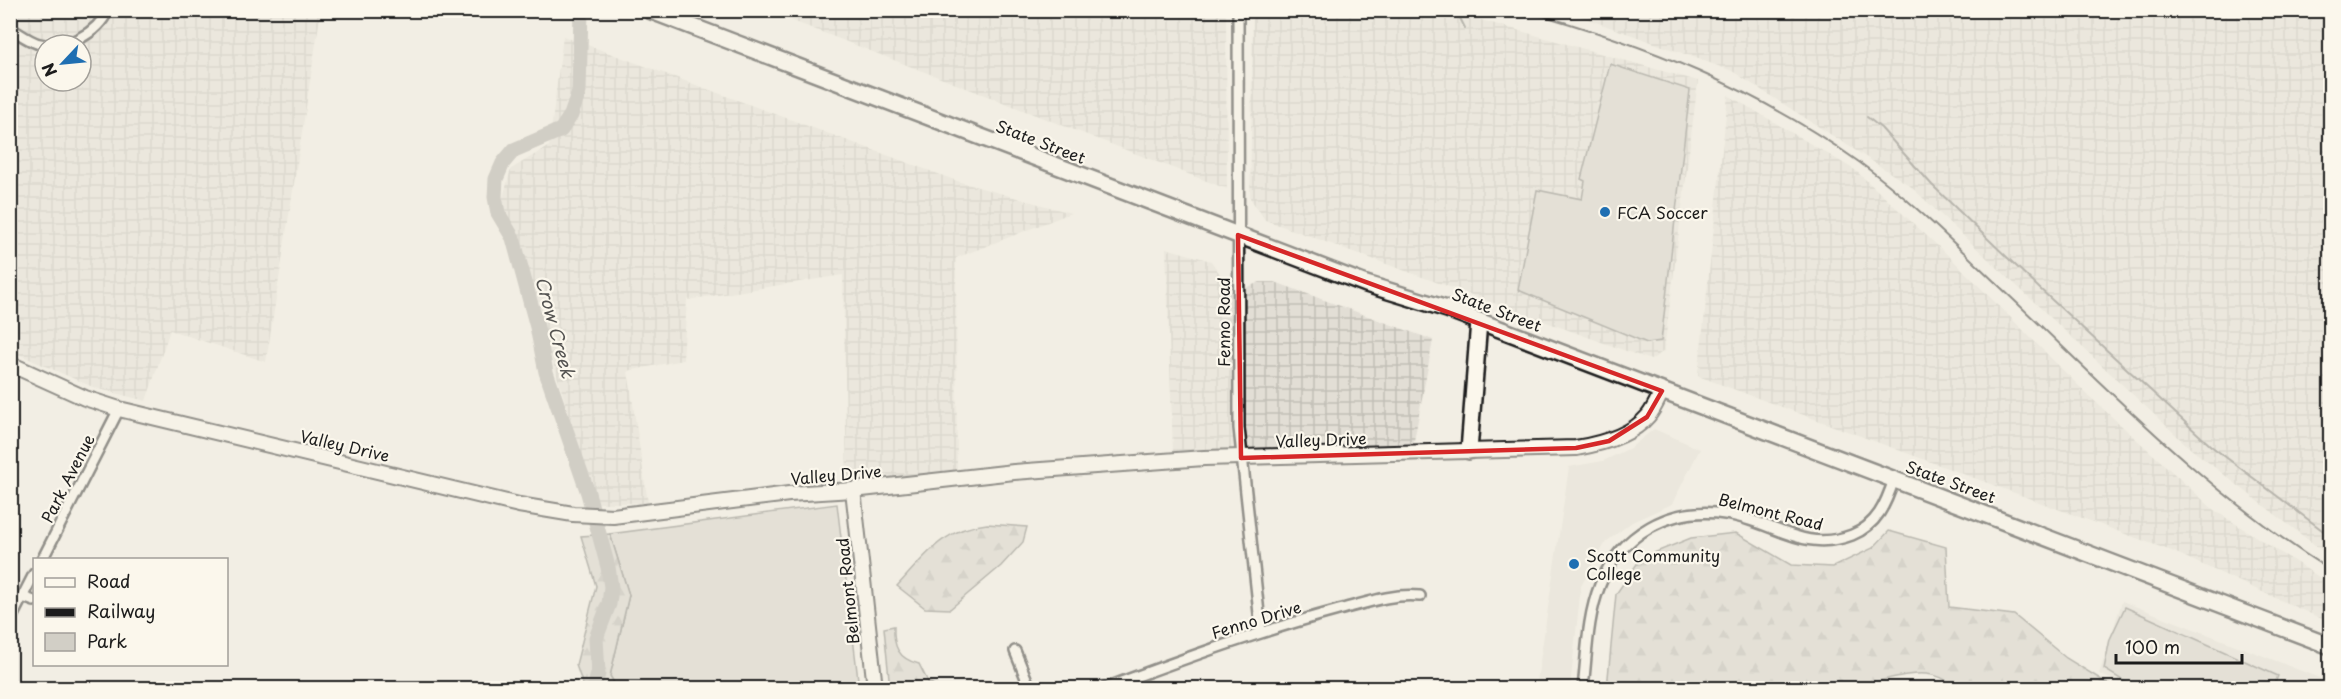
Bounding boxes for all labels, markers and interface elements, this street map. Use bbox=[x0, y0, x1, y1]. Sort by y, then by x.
north arrow bbox=[33, 33, 93, 93]
text: N bbox=[35, 59, 62, 81]
street label: State Street bbox=[993, 113, 1090, 169]
place label: FCA Soccer bbox=[1617, 200, 1708, 224]
marker: FCA Soccer bbox=[1598, 205, 1612, 219]
water label: Crow Creek bbox=[529, 273, 583, 382]
street label: Fenno Road bbox=[1211, 277, 1235, 367]
street label: State Street bbox=[1449, 281, 1546, 337]
street label: Valley Drive bbox=[298, 423, 392, 467]
street label: Valley Drive bbox=[1275, 425, 1367, 453]
street label: Park Avenue bbox=[34, 429, 100, 526]
street label: State Street bbox=[1903, 454, 2000, 509]
street label: Valley Drive bbox=[790, 458, 882, 490]
street label: Belmont Road bbox=[1716, 486, 1826, 536]
street label: Belmont Road bbox=[829, 537, 865, 645]
place label: Scott Community College bbox=[1586, 543, 1720, 585]
marker: Scott Community College bbox=[1567, 557, 1581, 571]
legend bbox=[33, 558, 228, 666]
text: Road bbox=[87, 567, 131, 594]
street label: Fenno Drive bbox=[1208, 594, 1304, 644]
text: Railway bbox=[87, 597, 155, 624]
text: Park bbox=[87, 627, 127, 654]
scale bar bbox=[2116, 627, 2242, 665]
text: 100 m bbox=[2125, 633, 2180, 660]

